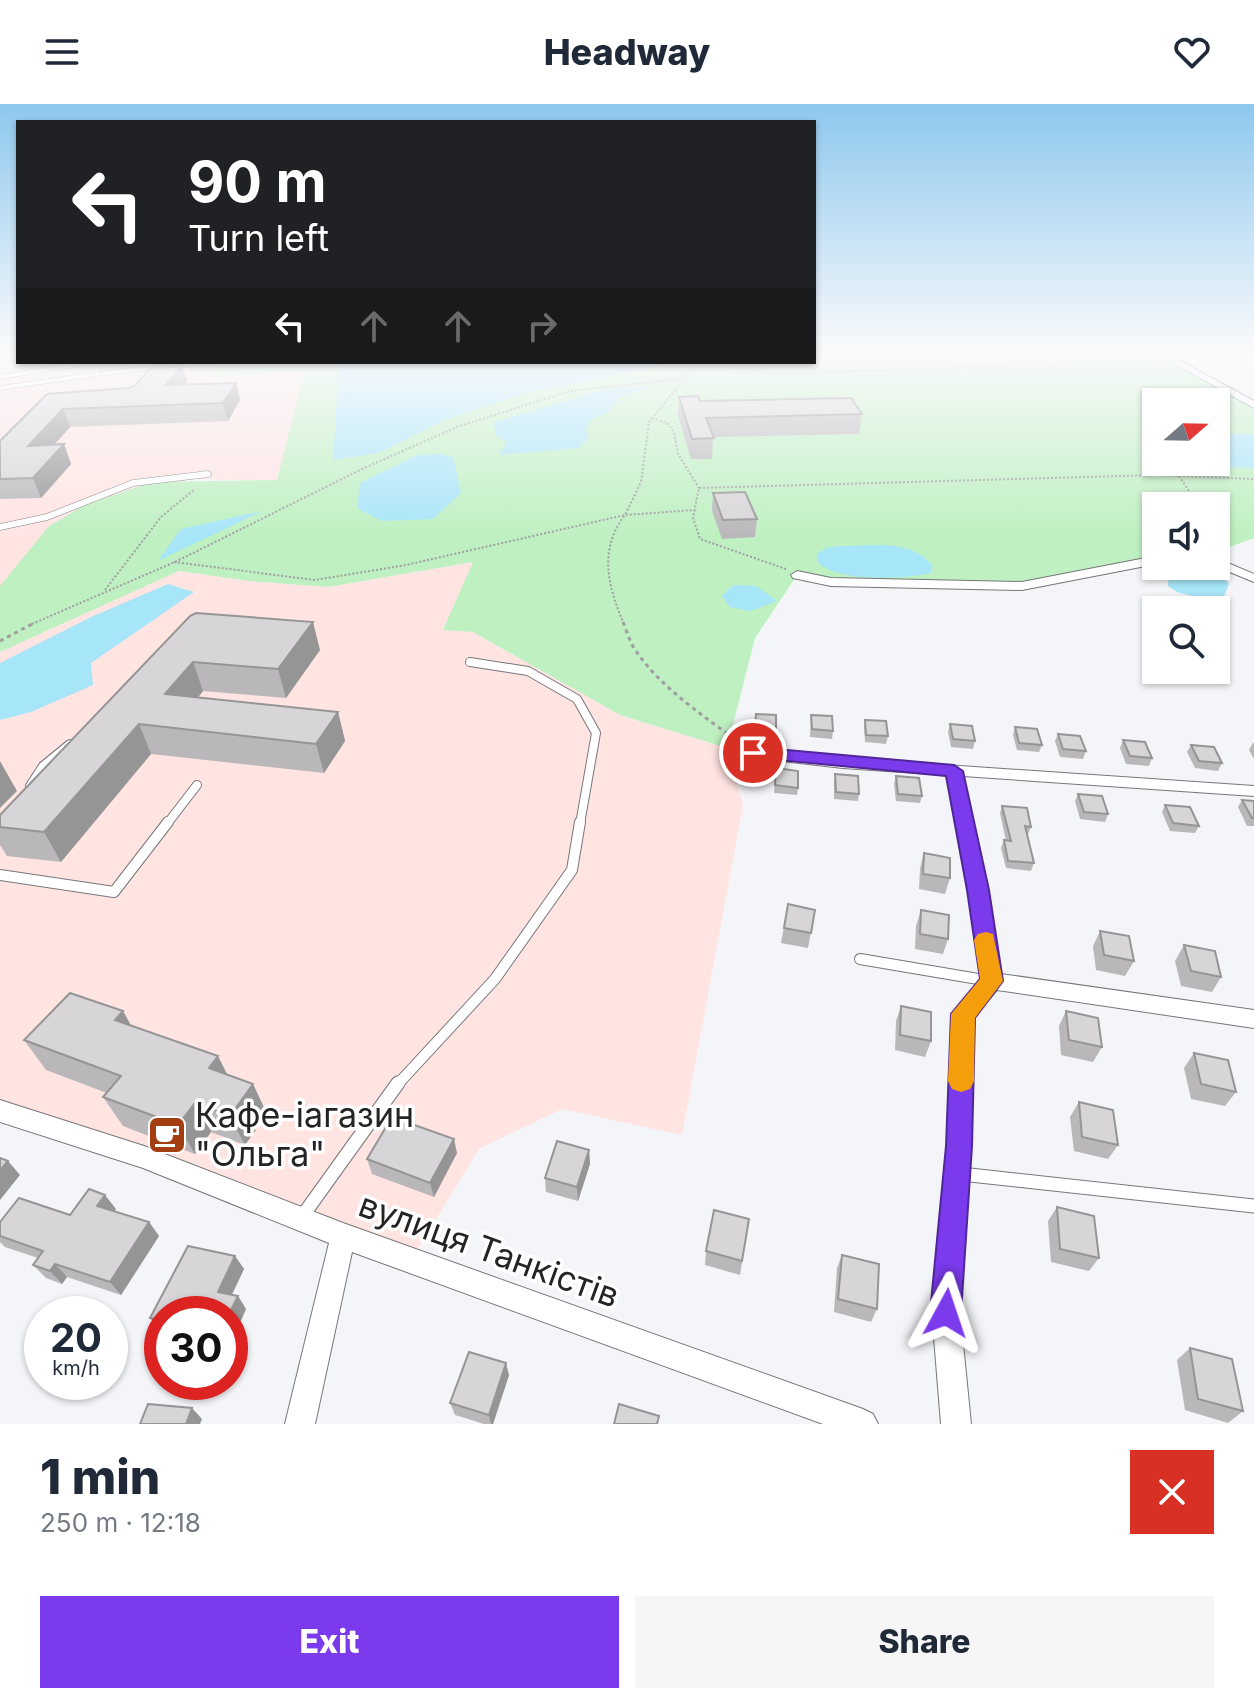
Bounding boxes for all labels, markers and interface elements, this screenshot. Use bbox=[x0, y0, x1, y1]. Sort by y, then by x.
icon: menu bbox=[40, 30, 84, 74]
text: Headway bbox=[544, 30, 710, 74]
icon: heart bbox=[1170, 30, 1214, 74]
text: 90 m bbox=[188, 148, 327, 216]
icon: left bbox=[56, 152, 160, 256]
text: Turn left bbox=[188, 216, 329, 260]
icon: left bbox=[268, 304, 312, 348]
icon: ahead bbox=[352, 304, 396, 348]
icon: ahead bbox=[436, 304, 480, 348]
icon: right bbox=[520, 304, 564, 348]
north arrow bbox=[1142, 388, 1230, 476]
map controls bbox=[1142, 388, 1230, 684]
button: sound bbox=[1142, 492, 1230, 580]
button: search bbox=[1142, 596, 1230, 684]
pin bbox=[719, 719, 787, 787]
icon: arrive bbox=[731, 731, 775, 775]
place label: Кафе-іагазин "Ольга" bbox=[195, 1094, 414, 1174]
cafe icon: Кафе-іагазин "Ольга" bbox=[146, 1114, 188, 1156]
street label: вулиця Танкістів bbox=[354, 1183, 625, 1316]
position arrow bbox=[904, 1271, 988, 1355]
speed limit sign: 30 bbox=[144, 1296, 248, 1400]
text: 20 bbox=[50, 1313, 102, 1362]
text: km/h bbox=[52, 1356, 100, 1380]
text: 1 min bbox=[40, 1447, 160, 1506]
button: close bbox=[1130, 1450, 1214, 1534]
text: 250 m · 12:18 bbox=[40, 1507, 201, 1538]
button: Exit bbox=[40, 1596, 619, 1688]
button: Share bbox=[635, 1596, 1214, 1688]

